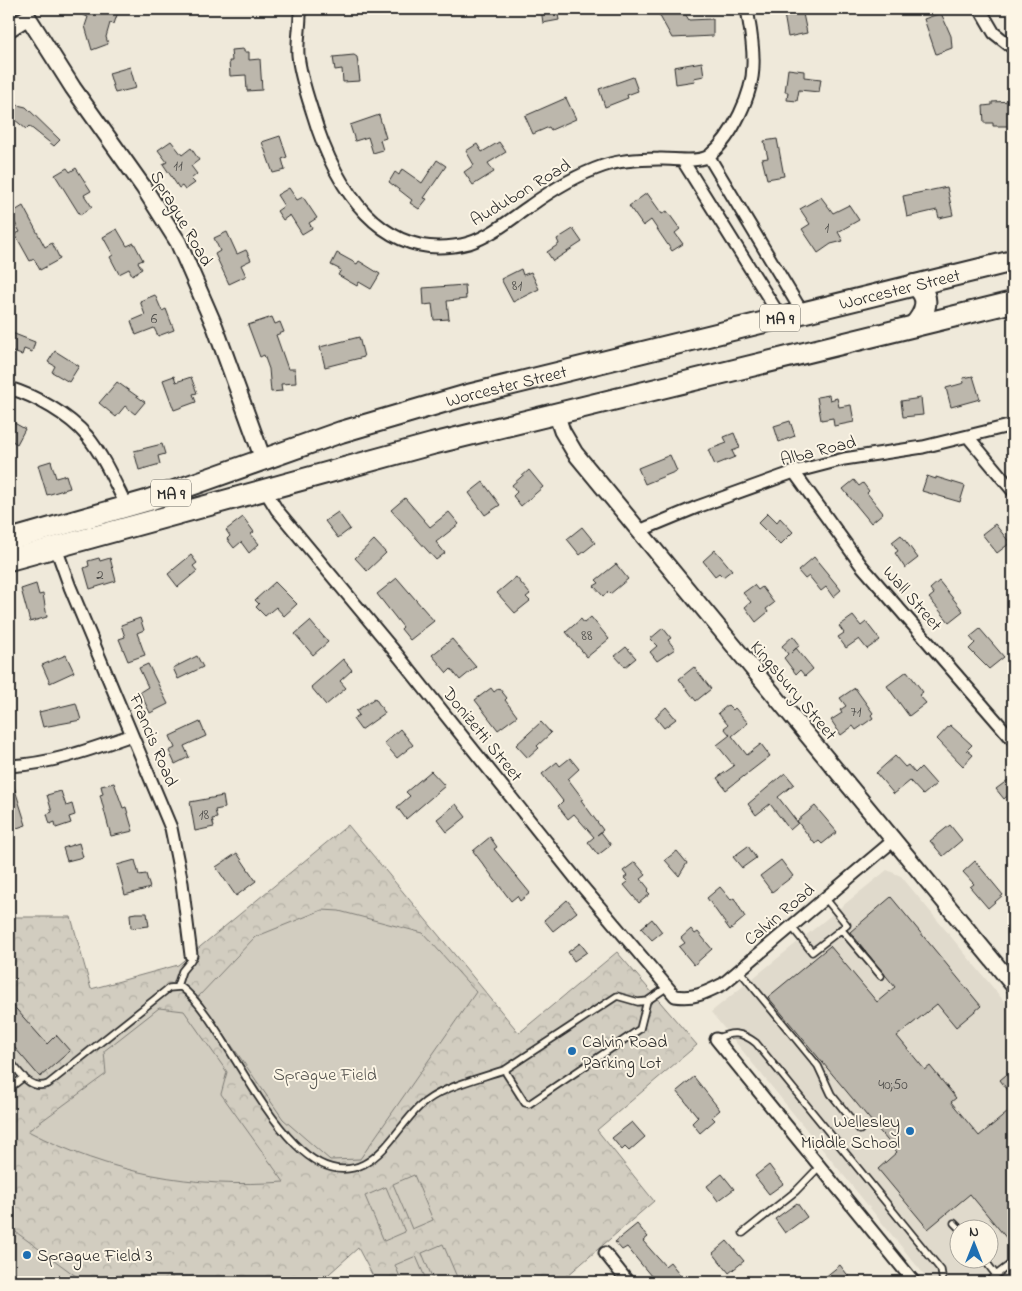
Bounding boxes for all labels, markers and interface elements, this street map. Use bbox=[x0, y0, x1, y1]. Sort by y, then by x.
street label: Audubon Road bbox=[466, 153, 576, 234]
house number: 11 bbox=[173, 155, 183, 177]
street label: Sprague Road bbox=[141, 166, 218, 272]
house number: 1 bbox=[825, 217, 830, 239]
street label: Worcester Street bbox=[837, 263, 963, 318]
house number: 81 bbox=[512, 275, 522, 297]
road number: MA 9 bbox=[760, 304, 800, 332]
house number: 6 bbox=[151, 308, 158, 330]
street label: Worcester Street bbox=[443, 360, 570, 416]
street label: Alba Road bbox=[778, 430, 859, 474]
road number: MA 9 bbox=[151, 479, 191, 506]
street label: Wall Street bbox=[876, 561, 947, 638]
house number: 2 bbox=[96, 564, 104, 586]
house number: 88 bbox=[581, 625, 593, 647]
street label: Kingsbury Street bbox=[742, 636, 842, 748]
street label: Donizetti Street bbox=[434, 681, 528, 788]
street label: Francis Road bbox=[121, 689, 183, 791]
house number: 71 bbox=[851, 701, 862, 723]
house number: 18 bbox=[199, 804, 210, 826]
street label: Calvin Road bbox=[739, 878, 821, 953]
place label: Calvin Road Parking Lot bbox=[582, 1030, 667, 1078]
marker: Calvin Road Parking Lot bbox=[566, 1045, 578, 1057]
park label: Sprague Field bbox=[273, 1063, 377, 1090]
house number: 40;50 bbox=[878, 1074, 908, 1096]
place label: Wellesley Middle School bbox=[801, 1110, 900, 1157]
marker: Wellesley Middle School bbox=[904, 1125, 916, 1137]
north arrow bbox=[950, 1218, 1000, 1268]
text: N bbox=[969, 1222, 979, 1243]
place label: Sprague Field 3 bbox=[37, 1244, 153, 1271]
marker: Sprague Field 3 bbox=[21, 1249, 33, 1261]

